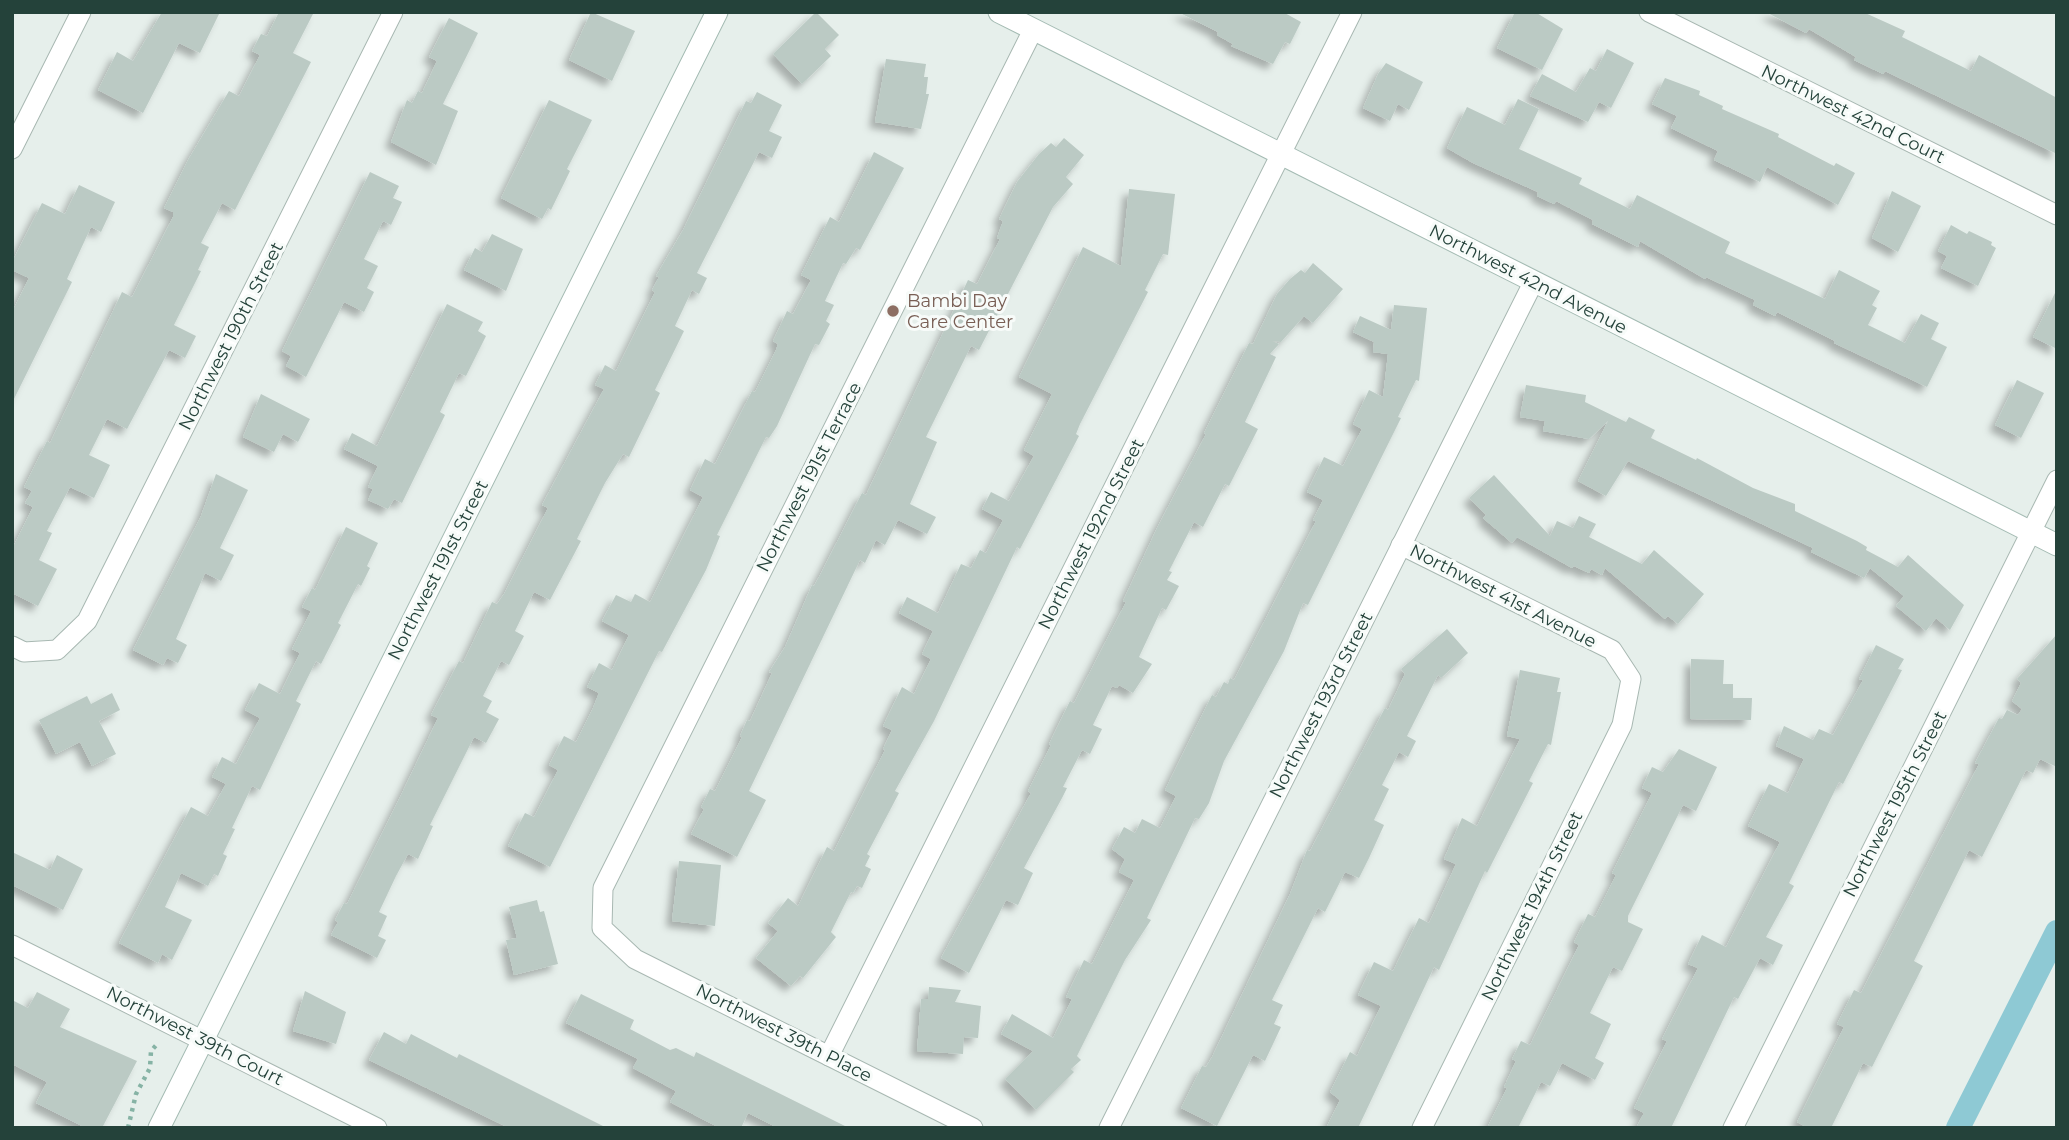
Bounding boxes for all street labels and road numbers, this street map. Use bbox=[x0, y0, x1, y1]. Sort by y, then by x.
street label: Northwest 42nd Court bbox=[1758, 60, 1948, 168]
street label: Northwest 42nd Avenue bbox=[1425, 219, 1631, 339]
street label: Northwest 190th Street bbox=[174, 238, 288, 434]
street label: Northwest 191st Terrace bbox=[752, 378, 867, 576]
street label: Northwest 192nd Street bbox=[1033, 435, 1149, 633]
street label: Northwest 191st Street bbox=[383, 476, 493, 664]
street label: Northwest 41st Avenue bbox=[1406, 539, 1600, 653]
street label: Northwest 193rd Street bbox=[1265, 608, 1377, 802]
street label: Northwest 195th Street bbox=[1838, 707, 1952, 901]
street label: Northwest 194th Street bbox=[1477, 808, 1587, 1004]
street label: Northwest 39th Place bbox=[692, 979, 876, 1087]
street label: Northwest 39th Court bbox=[103, 982, 287, 1090]

